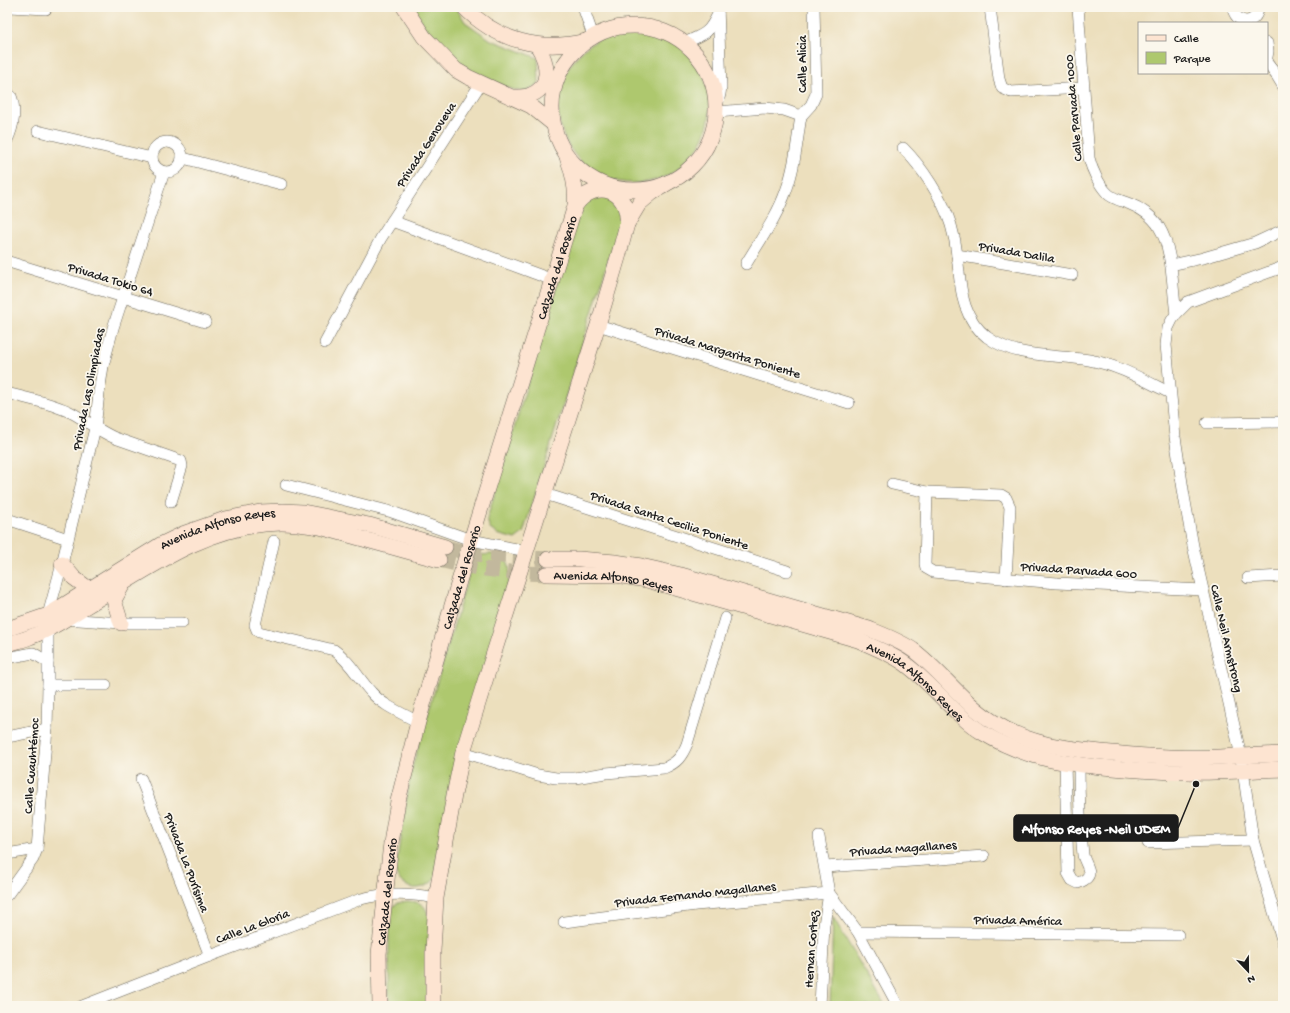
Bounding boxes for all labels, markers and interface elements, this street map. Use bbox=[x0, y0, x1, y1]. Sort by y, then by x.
legend bbox=[1138, 22, 1268, 74]
text: Calle bbox=[1174, 33, 1199, 47]
street label: Calle Alicia bbox=[796, 34, 811, 93]
street label: Calle Parvada 1000 bbox=[1062, 53, 1087, 162]
text: Parque bbox=[1173, 53, 1211, 67]
street label: Privada Genoveva bbox=[393, 99, 461, 192]
street label: Calzada del Rosario bbox=[535, 214, 582, 322]
street label: Privada Dalila bbox=[976, 239, 1057, 268]
street label: Privada Tokio 64 bbox=[65, 260, 155, 300]
street label: Privada Margarita Poniente bbox=[652, 324, 802, 383]
street label: Privada Las Olimpiadas bbox=[70, 326, 109, 453]
street label: Privada Santa Cecilia Poniente bbox=[587, 488, 750, 554]
street label: Avenida Alfonso Reyes bbox=[158, 506, 277, 554]
street label: Calzada del Rosario bbox=[440, 523, 485, 631]
street label: Privada Parvada 600 bbox=[1019, 560, 1138, 583]
street label: Avenida Alfonso Reyes bbox=[554, 569, 675, 597]
street label: Calle Neil Armstrong bbox=[1206, 583, 1245, 694]
street label: Avenida Alfonso Reyes bbox=[864, 640, 967, 726]
street label: Calle Cuauhtémoc bbox=[22, 717, 43, 814]
street label: Privada La Purísima bbox=[159, 810, 212, 915]
callout: Alfonso Reyes -Neil UDEM bbox=[1014, 815, 1178, 841]
text: Alfonso Reyes -Neil UDEM bbox=[1021, 822, 1171, 839]
street label: Calzada del Rosario bbox=[375, 837, 402, 946]
street label: Privada Magallanes bbox=[848, 838, 958, 861]
street label: Privada Fernando Magallanes bbox=[613, 879, 778, 912]
street label: Calle La Gloria bbox=[214, 906, 292, 948]
street label: Hernan Cortez bbox=[802, 909, 823, 988]
street label: Privada América bbox=[973, 913, 1063, 930]
north arrow bbox=[1228, 951, 1268, 991]
text: N bbox=[1245, 972, 1257, 985]

